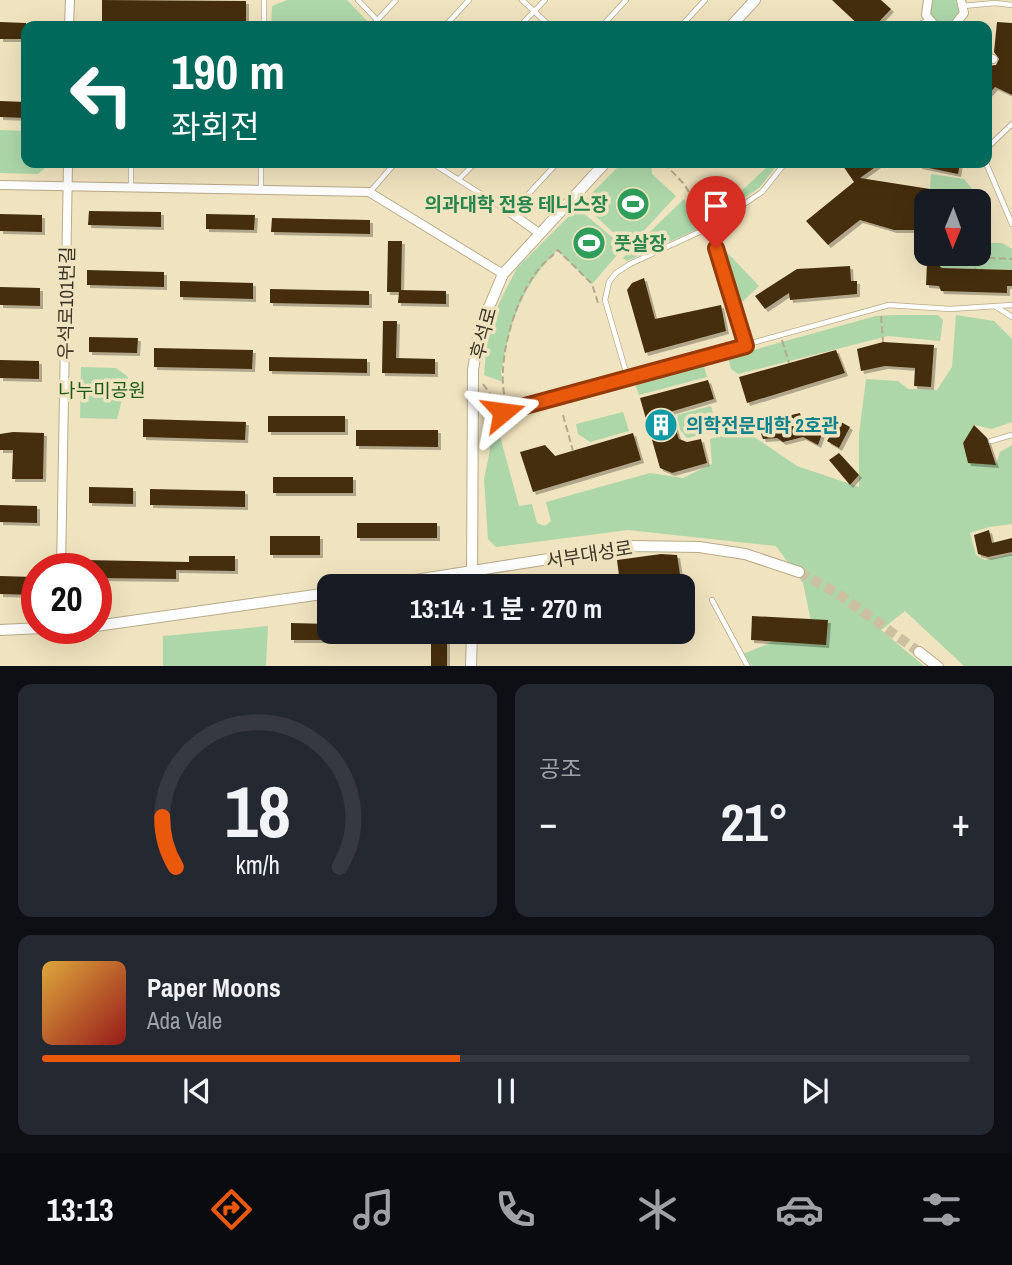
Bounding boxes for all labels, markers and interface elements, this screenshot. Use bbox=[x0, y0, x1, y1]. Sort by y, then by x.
text: 190 m bbox=[171, 38, 285, 104]
icon: left bbox=[56, 49, 147, 140]
text: 좌회전 bbox=[171, 105, 259, 148]
pin bbox=[686, 176, 746, 248]
sports icon: 의과대학 전용 테니스장 bbox=[614, 185, 652, 223]
icon: arrive bbox=[697, 187, 735, 225]
north arrow bbox=[914, 189, 990, 266]
map controls bbox=[914, 189, 991, 266]
place label: 의과대학 전용 테니스장 bbox=[425, 191, 608, 217]
sports icon: 풋살장 bbox=[570, 224, 608, 262]
place label: 풋살장 bbox=[614, 230, 666, 256]
street label: 우석로101번길 bbox=[52, 246, 80, 360]
street label: 후석로 bbox=[464, 304, 502, 362]
position arrow bbox=[466, 375, 540, 449]
park label: 나누미공원 bbox=[58, 377, 146, 403]
building icon: 의학전문대학 2호관 bbox=[642, 406, 680, 444]
place label: 의학전문대학 2호관 bbox=[686, 412, 839, 438]
street label: 서부대성로 bbox=[544, 534, 634, 574]
speed limit sign: 20 bbox=[21, 553, 112, 644]
text: 13:14 · 1 분 · 270 m bbox=[410, 591, 602, 626]
text: 공조 bbox=[539, 753, 581, 784]
text: 18 bbox=[224, 762, 291, 860]
text: 21° bbox=[720, 787, 789, 857]
text: − bbox=[539, 797, 557, 848]
text: + bbox=[952, 797, 970, 848]
text: km/h bbox=[235, 847, 280, 881]
text: Paper Moons bbox=[147, 970, 281, 1005]
text: Ada Vale bbox=[147, 1005, 222, 1036]
icon: previous bbox=[178, 1072, 216, 1110]
icon: pause bbox=[487, 1072, 525, 1110]
icon: next bbox=[796, 1072, 834, 1110]
icon: directions bbox=[207, 1185, 256, 1234]
icon: music bbox=[349, 1185, 398, 1234]
icon: phone bbox=[491, 1185, 540, 1234]
icon: climate bbox=[633, 1185, 682, 1234]
icon: car bbox=[775, 1185, 824, 1234]
icon: filters bbox=[917, 1185, 966, 1234]
text: 13:13 bbox=[46, 1188, 114, 1231]

